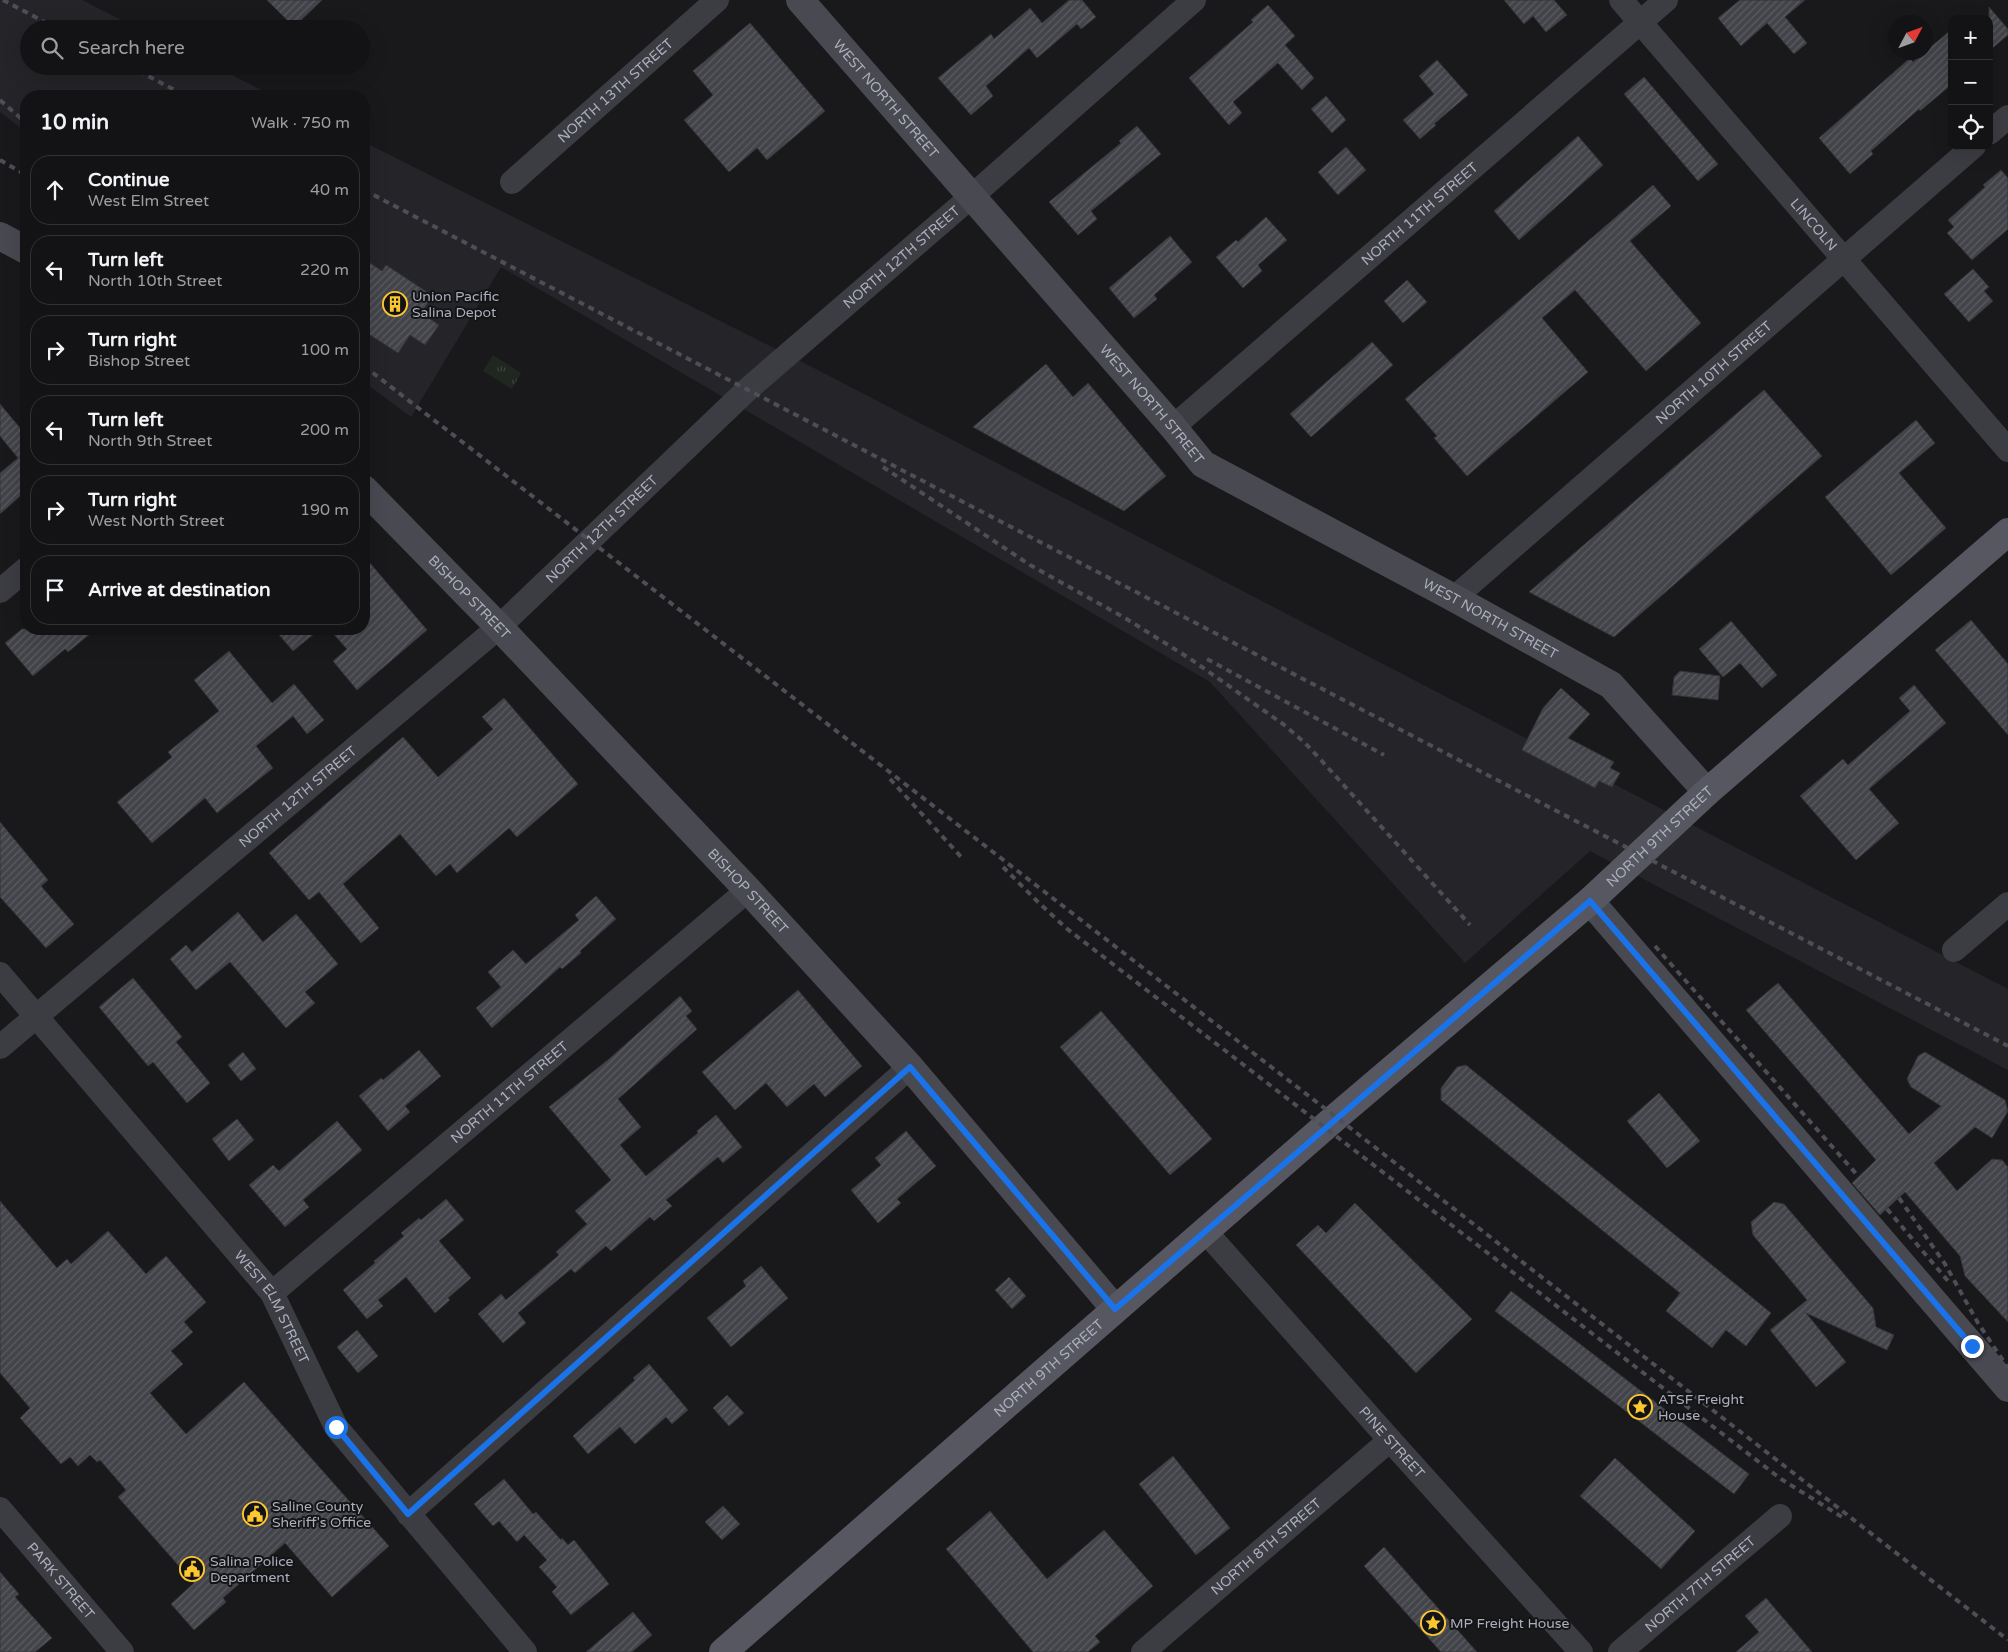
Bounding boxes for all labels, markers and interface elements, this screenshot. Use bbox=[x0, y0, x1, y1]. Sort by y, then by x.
north arrow bbox=[1888, 15, 1933, 60]
map controls bbox=[1948, 15, 1993, 150]
button: + bbox=[1948, 15, 1993, 60]
search box bbox=[20, 20, 370, 75]
icon: search bbox=[38, 34, 66, 62]
street label: NORTH 13TH STREET bbox=[554, 34, 677, 146]
street label: WEST NORTH STREET bbox=[830, 36, 943, 162]
text: Search here bbox=[78, 37, 185, 59]
button: − bbox=[1948, 60, 1993, 105]
button: locate bbox=[1948, 105, 1993, 150]
text: 10 min bbox=[40, 110, 109, 135]
text: Walk · 750 m bbox=[251, 113, 350, 133]
street label: NORTH 11TH STREET bbox=[1358, 158, 1482, 269]
text: Continue bbox=[88, 169, 170, 191]
icon: ahead bbox=[41, 176, 69, 204]
text: 40 m bbox=[310, 180, 349, 200]
text: West Elm Street bbox=[88, 191, 209, 211]
street label: LINCOLN bbox=[1787, 195, 1841, 254]
street label: NORTH 12TH STREET bbox=[839, 202, 964, 312]
text: Turn left bbox=[88, 249, 164, 271]
icon: left bbox=[41, 256, 69, 284]
text: 220 m bbox=[300, 260, 349, 280]
text: North 10th Street bbox=[88, 271, 222, 291]
place label: Union Pacific Salina Depot bbox=[412, 288, 499, 321]
building icon: Union Pacific Salina Depot bbox=[382, 291, 408, 317]
street label: NORTH 10TH STREET bbox=[1652, 317, 1776, 428]
text: Turn right bbox=[88, 329, 176, 351]
icon: right bbox=[41, 336, 69, 364]
text: 100 m bbox=[300, 340, 349, 360]
street label: WEST NORTH STREET bbox=[1096, 341, 1208, 468]
text: Bishop Street bbox=[88, 351, 190, 371]
text: Turn left bbox=[88, 409, 164, 431]
icon: left bbox=[41, 416, 69, 444]
text: 200 m bbox=[300, 420, 349, 440]
text: North 9th Street bbox=[88, 431, 212, 451]
street label: NORTH 12TH STREET bbox=[542, 471, 661, 587]
text: Turn right bbox=[88, 489, 176, 511]
icon: right bbox=[41, 496, 69, 524]
text: 190 m bbox=[300, 500, 349, 520]
text: West North Street bbox=[88, 511, 225, 531]
street label: BISHOP STREET bbox=[425, 552, 515, 643]
street label: WEST NORTH STREET bbox=[1420, 574, 1562, 663]
icon: arrive bbox=[41, 576, 69, 604]
text: Arrive at destination bbox=[88, 579, 271, 601]
street label: NORTH 12TH STREET bbox=[235, 742, 360, 851]
street label: NORTH 9TH STREET bbox=[1602, 782, 1717, 890]
street label: BISHOP STREET bbox=[704, 845, 792, 937]
street label: NORTH 11TH STREET bbox=[447, 1037, 572, 1147]
street label: WEST ELM STREET bbox=[231, 1247, 313, 1367]
street label: NORTH 9TH STREET bbox=[990, 1315, 1107, 1420]
route end bbox=[1961, 1335, 1984, 1358]
place label: ATSF Freight House bbox=[1658, 1391, 1745, 1424]
place icon: ATSF Freight House bbox=[1627, 1394, 1653, 1420]
street label: PINE STREET bbox=[1356, 1403, 1429, 1482]
route start bbox=[325, 1416, 348, 1439]
street label: NORTH 8TH STREET bbox=[1207, 1494, 1325, 1599]
place label: Saline County Sheriff's Office bbox=[272, 1498, 371, 1531]
public building icon: Saline County Sheriff's Office bbox=[242, 1501, 268, 1527]
street label: NORTH 7TH STREET bbox=[1641, 1532, 1759, 1636]
street label: PARK STREET bbox=[24, 1539, 99, 1623]
place label: Salina Police Department bbox=[210, 1553, 294, 1586]
public building icon: Salina Police Department bbox=[179, 1556, 205, 1582]
place icon: MP Freight House bbox=[1420, 1610, 1446, 1636]
place label: MP Freight House bbox=[1450, 1615, 1570, 1632]

